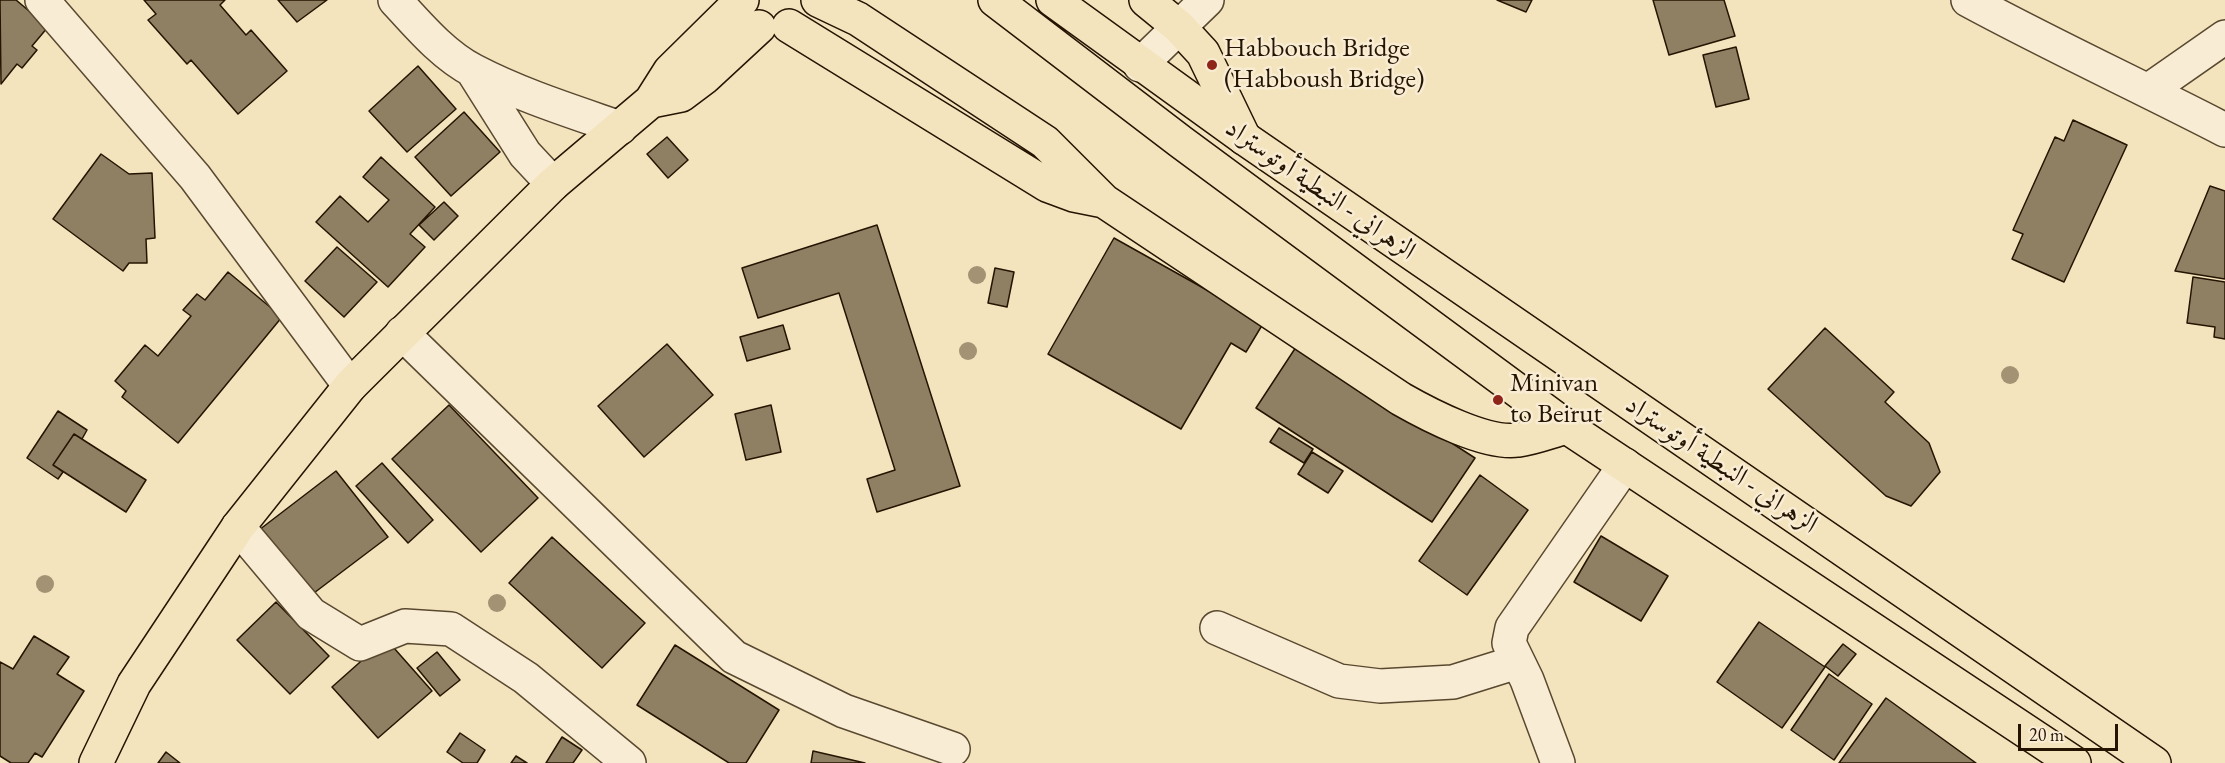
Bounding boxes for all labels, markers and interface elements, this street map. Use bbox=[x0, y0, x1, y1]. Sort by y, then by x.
place label: Habbouch Bridge (Habboush Bridge) bbox=[1224, 33, 1425, 96]
marker: Habbouch Bridge (Habboush Bridge) bbox=[1205, 58, 1219, 72]
street label: الزهراني - النبطية أوتوستراد bbox=[1218, 112, 1422, 268]
place label: Minivan to Beirut bbox=[1510, 368, 1602, 431]
street label: الزهراني - النبطية أوتوستراد bbox=[1618, 389, 1824, 541]
marker: Minivan to Beirut bbox=[1491, 393, 1505, 407]
scale bar bbox=[2021, 712, 2122, 750]
text: 20 m bbox=[2029, 723, 2064, 746]

